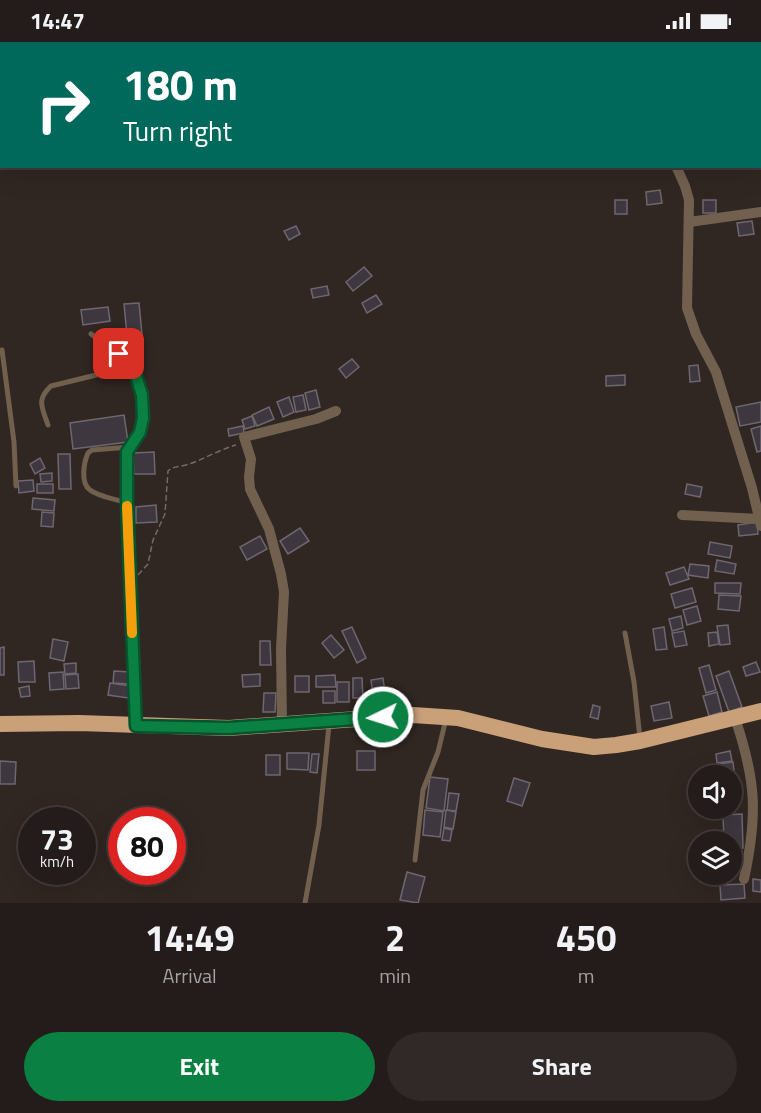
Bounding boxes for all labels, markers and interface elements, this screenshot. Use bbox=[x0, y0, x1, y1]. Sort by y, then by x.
text: 14:47 bbox=[30, 4, 85, 38]
text: 180 m bbox=[123, 52, 238, 116]
icon: right bbox=[24, 66, 102, 144]
text: Turn right bbox=[123, 110, 232, 151]
pin bbox=[93, 328, 144, 379]
icon: arrive bbox=[102, 337, 135, 370]
position arrow bbox=[351, 685, 415, 749]
map controls bbox=[688, 765, 742, 885]
button: sound bbox=[688, 765, 742, 819]
speed limit sign: 80 bbox=[108, 807, 186, 885]
text: 73 bbox=[40, 816, 74, 862]
button: layers bbox=[688, 831, 742, 885]
text: km/h bbox=[40, 850, 74, 873]
text: 14:49 bbox=[145, 910, 235, 965]
text: 2 bbox=[385, 910, 405, 965]
text: 450 bbox=[556, 910, 616, 965]
text: Arrival bbox=[163, 960, 217, 991]
text: min bbox=[379, 960, 411, 991]
text: m bbox=[578, 960, 594, 991]
button: Exit bbox=[24, 1032, 375, 1101]
button: Share bbox=[387, 1032, 737, 1101]

